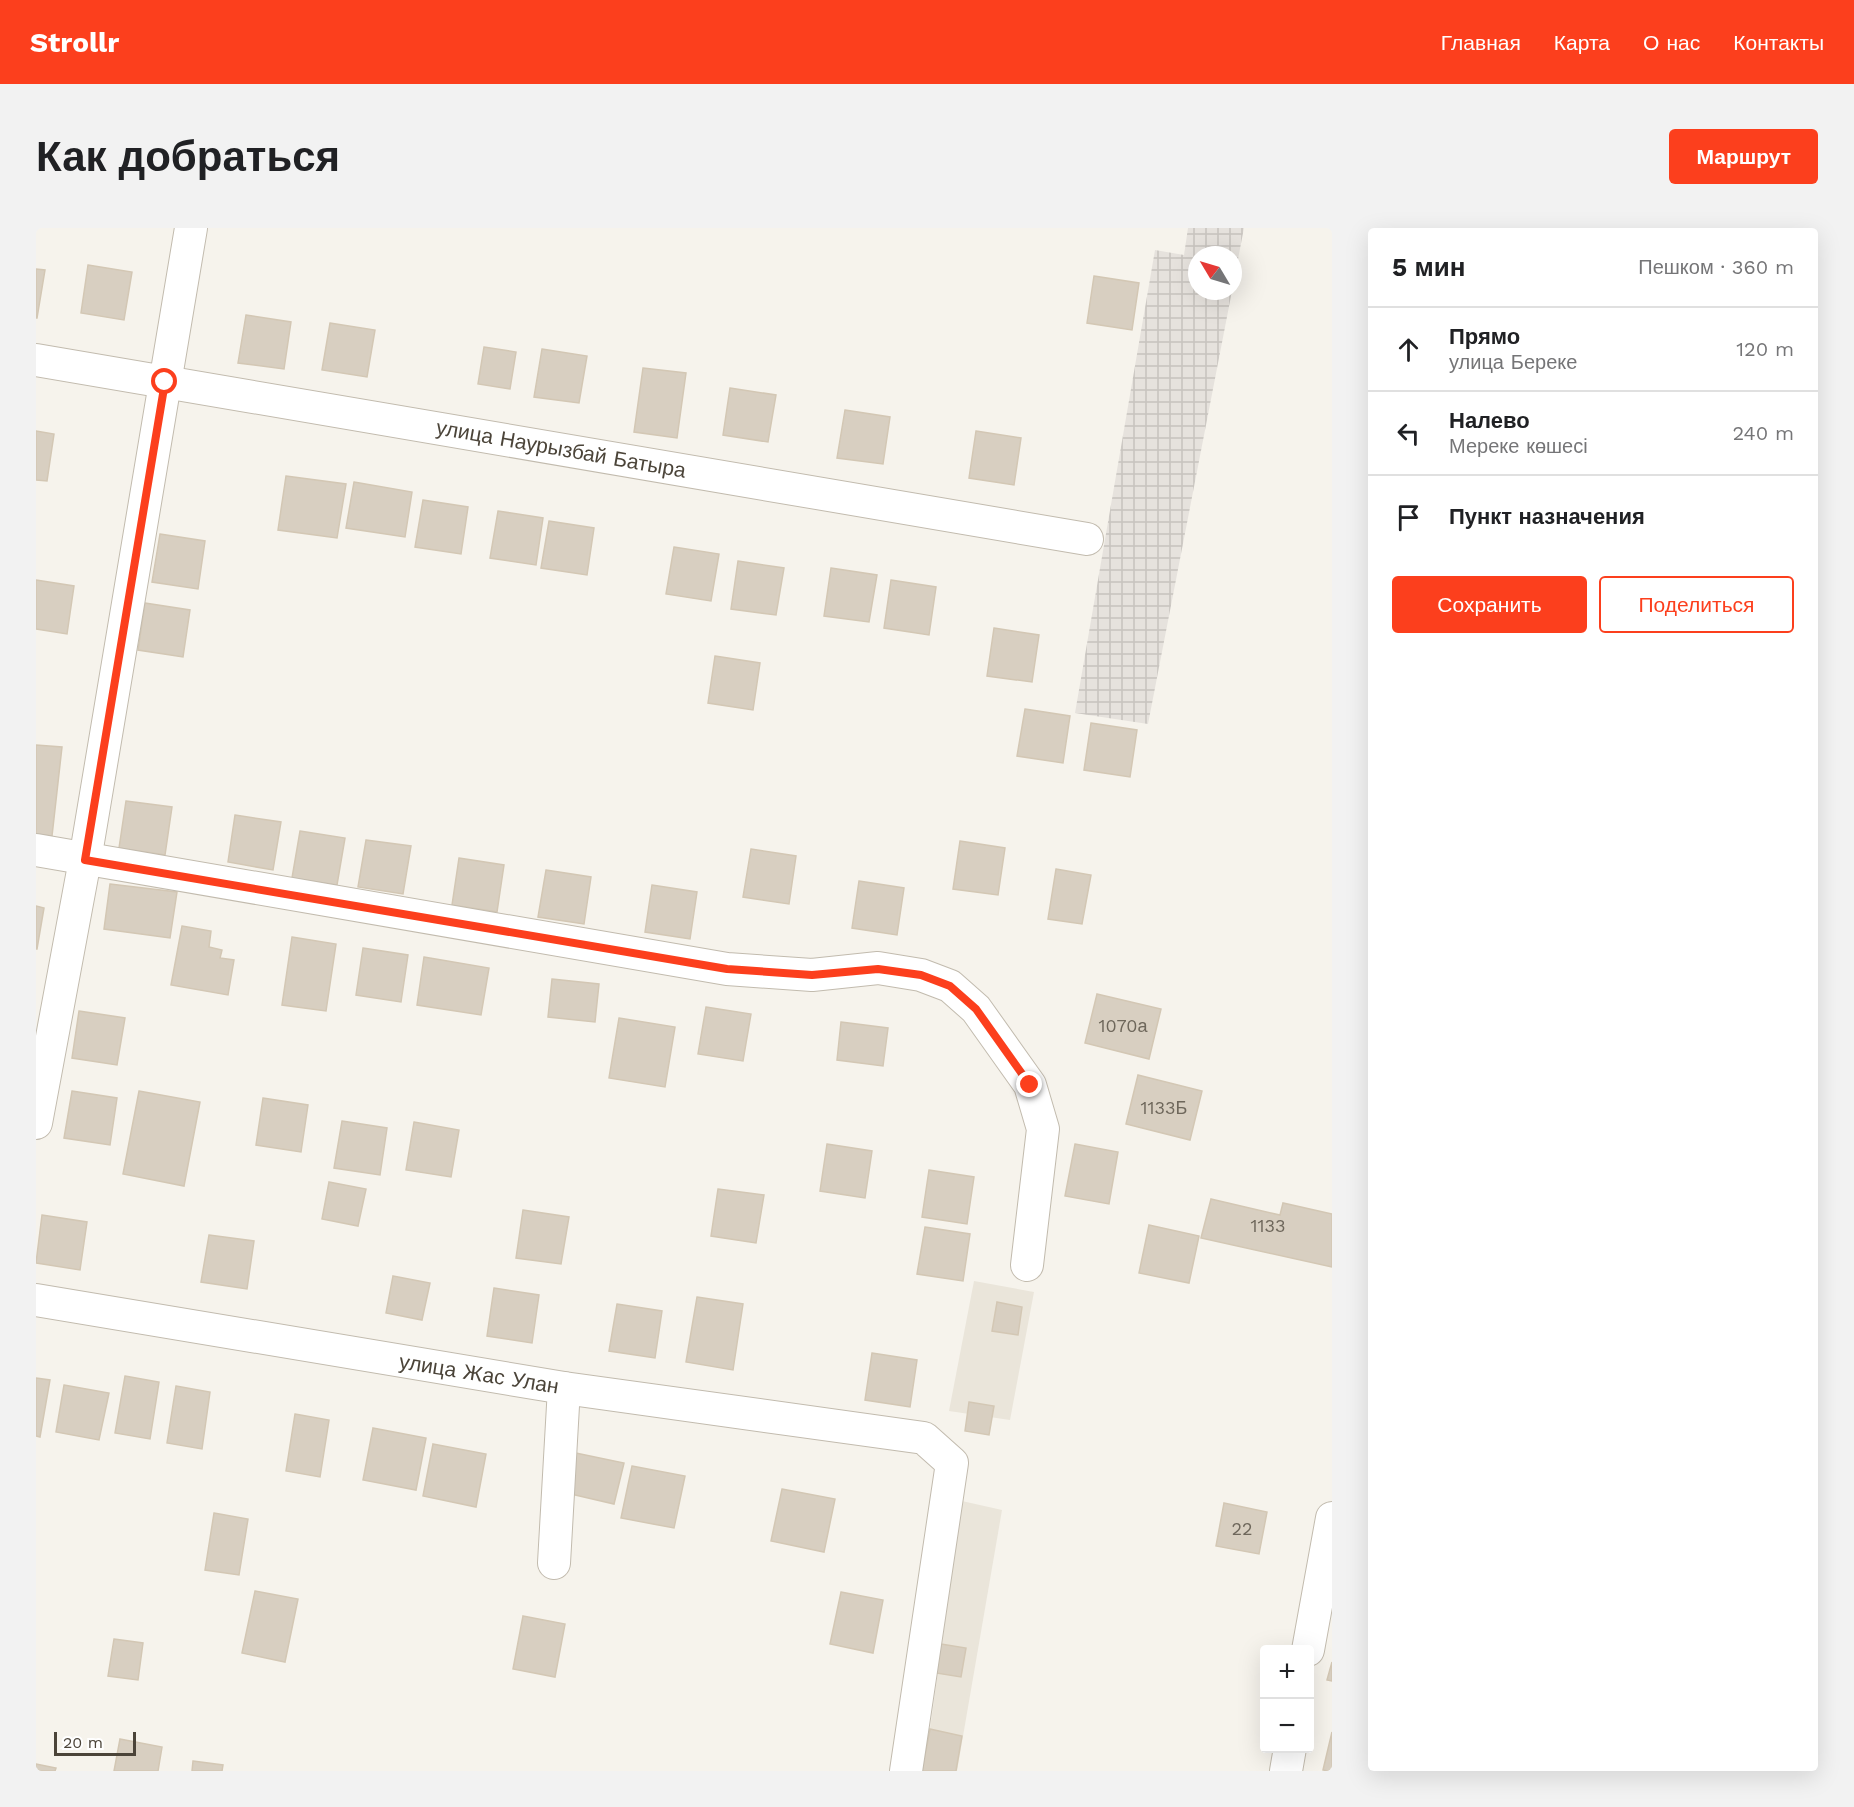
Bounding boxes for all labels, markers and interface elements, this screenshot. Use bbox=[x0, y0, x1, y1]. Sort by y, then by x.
text: Strollr bbox=[30, 26, 119, 59]
text: Главная bbox=[1441, 30, 1521, 55]
text: Карта bbox=[1554, 30, 1610, 55]
text: О нас bbox=[1643, 30, 1700, 55]
text: Контакты bbox=[1733, 30, 1824, 55]
button: Маршрут bbox=[1669, 129, 1818, 184]
text: Как добраться bbox=[36, 132, 340, 181]
north arrow bbox=[1188, 246, 1242, 300]
text: 5 мин bbox=[1392, 252, 1466, 282]
text: Пешком · 360 m bbox=[1638, 255, 1794, 279]
text: Прямо bbox=[1449, 324, 1520, 349]
icon: ahead bbox=[1392, 333, 1425, 366]
text: 120 m bbox=[1736, 337, 1794, 361]
text: улица Береке bbox=[1449, 350, 1577, 374]
route start bbox=[151, 368, 177, 394]
text: Налево bbox=[1449, 408, 1530, 433]
street label: улица Наурызбай Батыра bbox=[434, 414, 688, 483]
icon: left bbox=[1392, 417, 1425, 450]
text: 240 m bbox=[1732, 421, 1794, 445]
text: Мереке көшесі bbox=[1449, 434, 1588, 458]
icon: arrive bbox=[1392, 501, 1425, 534]
text: Пункт назначения bbox=[1449, 504, 1645, 529]
button: Сохранить bbox=[1392, 576, 1587, 633]
button: Поделиться bbox=[1599, 576, 1794, 633]
house number: 1070а bbox=[1099, 1015, 1148, 1036]
route end bbox=[1016, 1071, 1042, 1097]
house number: 1133Б bbox=[1141, 1097, 1187, 1118]
house number: 1133 bbox=[1250, 1215, 1286, 1236]
street label: улица Жас Улан bbox=[397, 1349, 561, 1398]
house number: 22 bbox=[1232, 1518, 1253, 1539]
map controls bbox=[1260, 1645, 1314, 1753]
button: + bbox=[1260, 1645, 1314, 1699]
button: − bbox=[1260, 1699, 1314, 1753]
scale bar bbox=[54, 1729, 136, 1756]
text: 20 m bbox=[63, 1733, 103, 1752]

